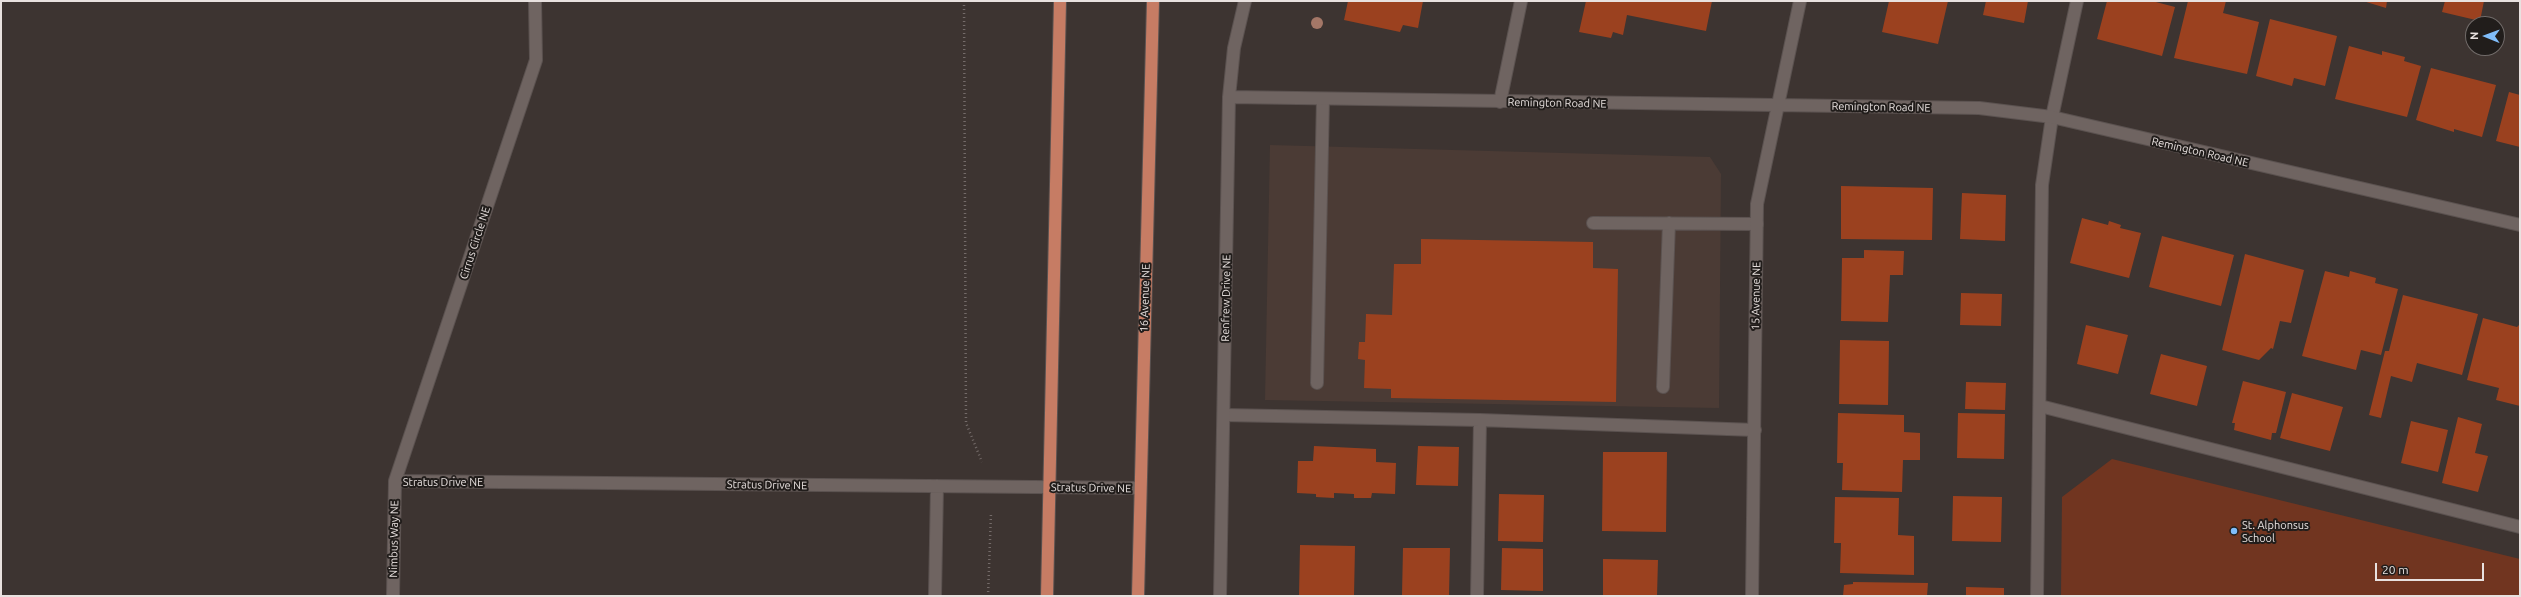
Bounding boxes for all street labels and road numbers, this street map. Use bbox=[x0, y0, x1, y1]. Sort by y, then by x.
street label: Remington Road NE bbox=[1507, 96, 1607, 110]
street label: Remington Road NE bbox=[1831, 100, 1931, 114]
street label: Remington Road NE bbox=[2150, 134, 2250, 170]
street label: Cirrus Circle NE bbox=[457, 205, 493, 281]
street label: Renfrew Drive NE bbox=[1219, 254, 1233, 342]
street label: 15 Avenue NE bbox=[1749, 262, 1763, 330]
street label: 16 Avenue NE bbox=[1137, 264, 1153, 332]
street label: Stratus Drive NE bbox=[403, 475, 483, 489]
street label: Stratus Drive NE bbox=[727, 478, 807, 492]
street label: Stratus Drive NE bbox=[1051, 481, 1131, 495]
street label: Nimbus Way NE bbox=[387, 500, 401, 578]

